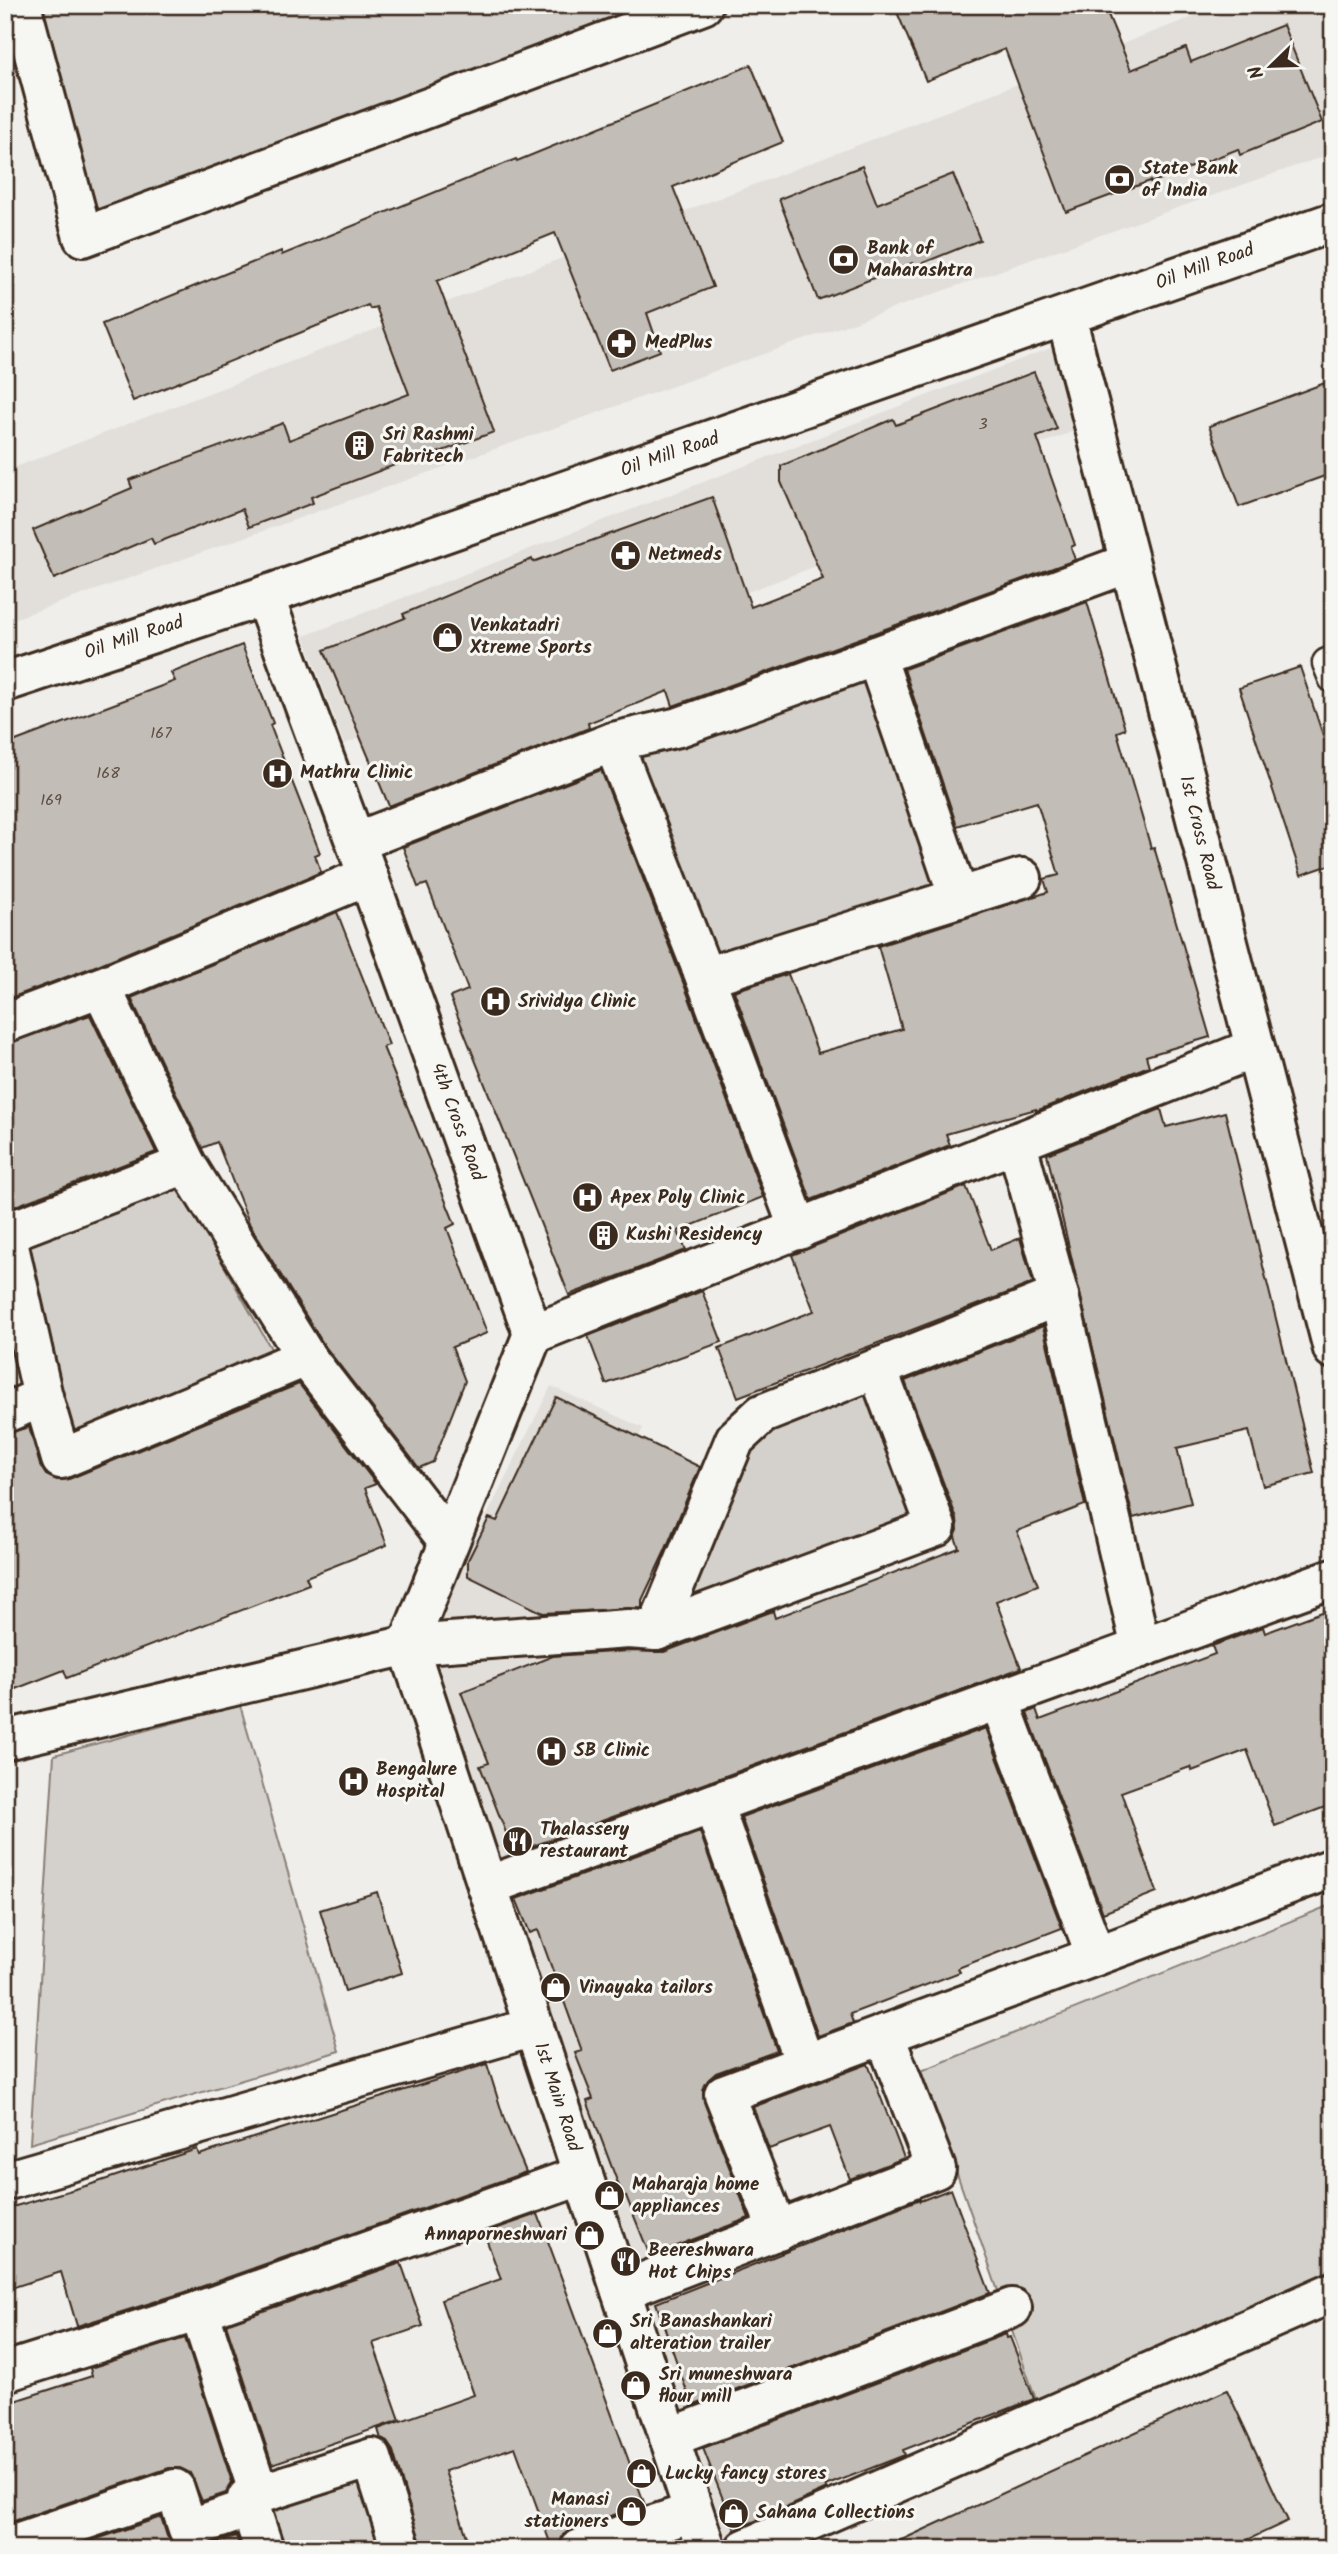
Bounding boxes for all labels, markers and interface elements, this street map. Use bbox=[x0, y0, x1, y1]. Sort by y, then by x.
north arrow bbox=[1236, 32, 1306, 102]
text: N bbox=[1241, 60, 1273, 83]
place label: State Bank of India bbox=[1142, 154, 1238, 206]
bank icon: State Bank of India bbox=[1102, 163, 1136, 197]
place label: Bank of Maharashtra bbox=[867, 234, 973, 286]
street label: Oil Mill Road bbox=[1151, 235, 1259, 299]
bank icon: Bank of Maharashtra bbox=[827, 243, 861, 277]
pharmacy icon: MedPlus bbox=[605, 326, 639, 360]
place label: MedPlus bbox=[645, 328, 713, 358]
house number: 3 bbox=[978, 412, 988, 437]
place label: Sri Rashmi Fabritech bbox=[383, 420, 475, 472]
street label: Oil Mill Road bbox=[616, 424, 724, 486]
building icon: Sri Rashmi Fabritech bbox=[343, 429, 377, 463]
pharmacy icon: Netmeds bbox=[608, 538, 642, 572]
place label: Netmeds bbox=[648, 540, 722, 570]
street label: Oil Mill Road bbox=[80, 608, 188, 668]
place label: Venkatadri Xtreme Sports bbox=[469, 611, 592, 663]
shop icon: Venkatadri Xtreme Sports bbox=[430, 620, 464, 654]
house number: 167 bbox=[150, 721, 172, 746]
hospital icon: Mathru Clinic bbox=[260, 756, 294, 790]
place label: Mathru Clinic bbox=[300, 758, 413, 788]
house number: 168 bbox=[96, 761, 120, 786]
street label: 1st Cross Road bbox=[1170, 773, 1228, 894]
house number: 169 bbox=[40, 788, 62, 813]
hospital icon: Srividya Clinic bbox=[478, 985, 512, 1019]
place label: Srividya Clinic bbox=[518, 987, 637, 1017]
street label: 4th Cross Road bbox=[422, 1059, 492, 1186]
hospital icon: Apex Poly Clinic bbox=[570, 1181, 604, 1215]
place label: Apex Poly Clinic bbox=[610, 1183, 746, 1213]
building icon: Kushi Residency bbox=[586, 1218, 620, 1252]
place label: Kushi Residency bbox=[626, 1220, 762, 1250]
hospital icon: SB Clinic bbox=[534, 1734, 568, 1768]
place label: SB Clinic bbox=[574, 1736, 650, 1766]
place label: Bengalure Hospital bbox=[376, 1755, 457, 1807]
hospital icon: Bengalure Hospital bbox=[336, 1764, 370, 1798]
place label: Thalassery restaurant bbox=[540, 1815, 629, 1867]
restaurant icon: Thalassery restaurant bbox=[500, 1824, 534, 1858]
shop icon: Vinayaka tailors bbox=[539, 1971, 573, 2005]
place label: Vinayaka tailors bbox=[579, 1973, 713, 2003]
street label: 1st Main Road bbox=[525, 2038, 589, 2156]
place label: Maharaja home appliances bbox=[632, 2170, 759, 2222]
shop icon: Maharaja home appliances bbox=[592, 2179, 626, 2213]
shop icon: Annaporneshwari bbox=[573, 2218, 607, 2252]
place label: Annaporneshwari bbox=[424, 2220, 568, 2250]
place label: Beereshwara Hot Chips bbox=[648, 2236, 754, 2288]
restaurant icon: Beereshwara Hot Chips bbox=[608, 2245, 642, 2279]
place label: Sri Banashankari alteration trailer bbox=[630, 2307, 773, 2359]
shop icon: Sri Banashankari alteration trailer bbox=[590, 2316, 624, 2350]
place label: Sri muneshwara flour mill bbox=[658, 2360, 793, 2412]
shop icon: Sri muneshwara flour mill bbox=[619, 2369, 653, 2403]
shop icon: Lucky fancy stores bbox=[625, 2457, 659, 2491]
place label: Lucky fancy stores bbox=[665, 2459, 827, 2489]
place label: Manasi stationers bbox=[524, 2485, 610, 2537]
shop icon: Manasi stationers bbox=[615, 2494, 649, 2528]
shop icon: Sahana Collections bbox=[716, 2496, 750, 2530]
place label: Sahana Collections bbox=[756, 2498, 915, 2528]

